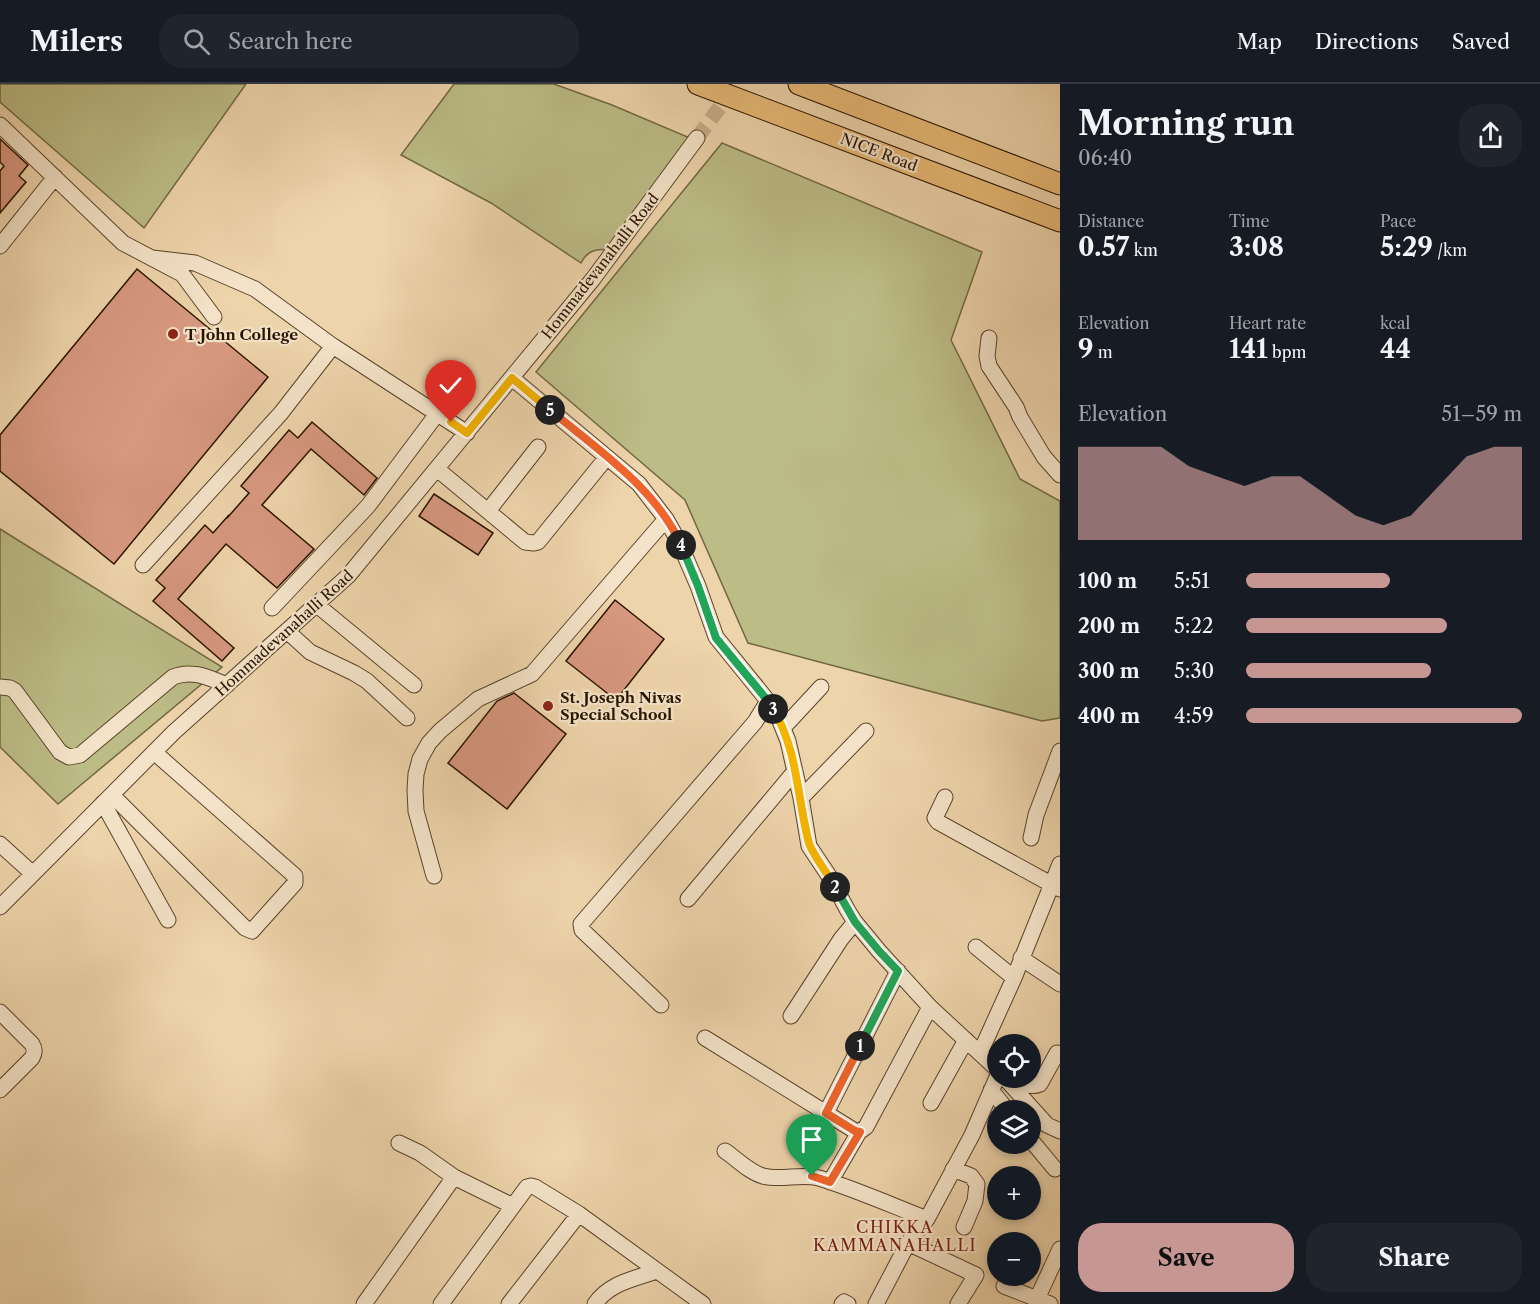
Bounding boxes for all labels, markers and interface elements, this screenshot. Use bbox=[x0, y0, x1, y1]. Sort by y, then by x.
search box bbox=[159, 14, 579, 68]
text: Milers bbox=[30, 24, 123, 58]
icon: search bbox=[180, 25, 213, 58]
text: Search here bbox=[228, 28, 353, 55]
text: Map bbox=[1237, 29, 1282, 54]
text: Directions bbox=[1315, 29, 1419, 54]
text: Saved bbox=[1452, 29, 1510, 54]
text: Morning run bbox=[1078, 103, 1294, 144]
button: share bbox=[1459, 104, 1522, 167]
street label: NICE Road bbox=[838, 129, 920, 175]
text: 06:40 bbox=[1078, 146, 1132, 170]
street label: Hommadevanahalli Road bbox=[537, 189, 663, 343]
text: Distance bbox=[1078, 211, 1144, 231]
text: Time bbox=[1229, 211, 1269, 231]
text: Pace bbox=[1380, 211, 1416, 231]
text: 0.57 bbox=[1078, 231, 1129, 263]
text: 3:08 bbox=[1229, 231, 1284, 263]
text: 5:29 bbox=[1380, 231, 1433, 263]
text: km bbox=[1129, 240, 1158, 260]
text: /km bbox=[1433, 240, 1467, 260]
text: Elevation bbox=[1078, 313, 1149, 333]
text: Heart rate bbox=[1229, 313, 1306, 333]
text: kcal bbox=[1380, 313, 1410, 333]
place label: T John College bbox=[185, 325, 298, 344]
marker: T John College bbox=[166, 327, 180, 341]
text: 9 bbox=[1078, 333, 1094, 365]
text: 141 bbox=[1229, 333, 1268, 365]
text: 44 bbox=[1380, 333, 1411, 365]
text: m bbox=[1094, 342, 1113, 362]
text: bpm bbox=[1268, 342, 1307, 362]
pin bbox=[425, 360, 476, 422]
icon: check bbox=[434, 369, 467, 402]
pin: 5 bbox=[535, 395, 565, 425]
text: 5 bbox=[546, 400, 554, 420]
text: Elevation bbox=[1078, 402, 1167, 426]
text: 51–59 m bbox=[1441, 402, 1522, 426]
pin: 4 bbox=[666, 530, 696, 560]
text: 4 bbox=[676, 535, 686, 555]
street label: Hommadevanahalli Road bbox=[211, 566, 357, 700]
text: 100 m bbox=[1078, 569, 1137, 593]
text: 5:51 bbox=[1174, 569, 1210, 593]
text: 200 m bbox=[1078, 614, 1140, 638]
text: 5:22 bbox=[1174, 614, 1213, 638]
text: 300 m bbox=[1078, 659, 1140, 683]
text: 5:30 bbox=[1174, 659, 1214, 683]
place label: St. Joseph Nivas Special School bbox=[560, 688, 682, 724]
pin: 3 bbox=[758, 694, 788, 724]
marker: St. Joseph Nivas Special School bbox=[541, 699, 555, 713]
text: 3 bbox=[768, 699, 778, 719]
text: 400 m bbox=[1078, 704, 1140, 728]
text: 4:59 bbox=[1174, 704, 1214, 728]
pin: 2 bbox=[820, 872, 850, 902]
text: 2 bbox=[830, 877, 840, 897]
pin: 1 bbox=[845, 1031, 875, 1061]
map controls bbox=[987, 1034, 1041, 1286]
button: locate bbox=[987, 1034, 1041, 1088]
text: 1 bbox=[856, 1036, 864, 1056]
button: layers bbox=[987, 1100, 1041, 1154]
pin bbox=[786, 1114, 837, 1176]
icon: arrive bbox=[795, 1123, 828, 1156]
button: + bbox=[987, 1166, 1041, 1220]
district label: CHIKKA KAMMANAHALLI bbox=[813, 1217, 977, 1255]
button: Save bbox=[1078, 1223, 1294, 1292]
button: Share bbox=[1306, 1223, 1522, 1292]
button: − bbox=[987, 1232, 1041, 1286]

